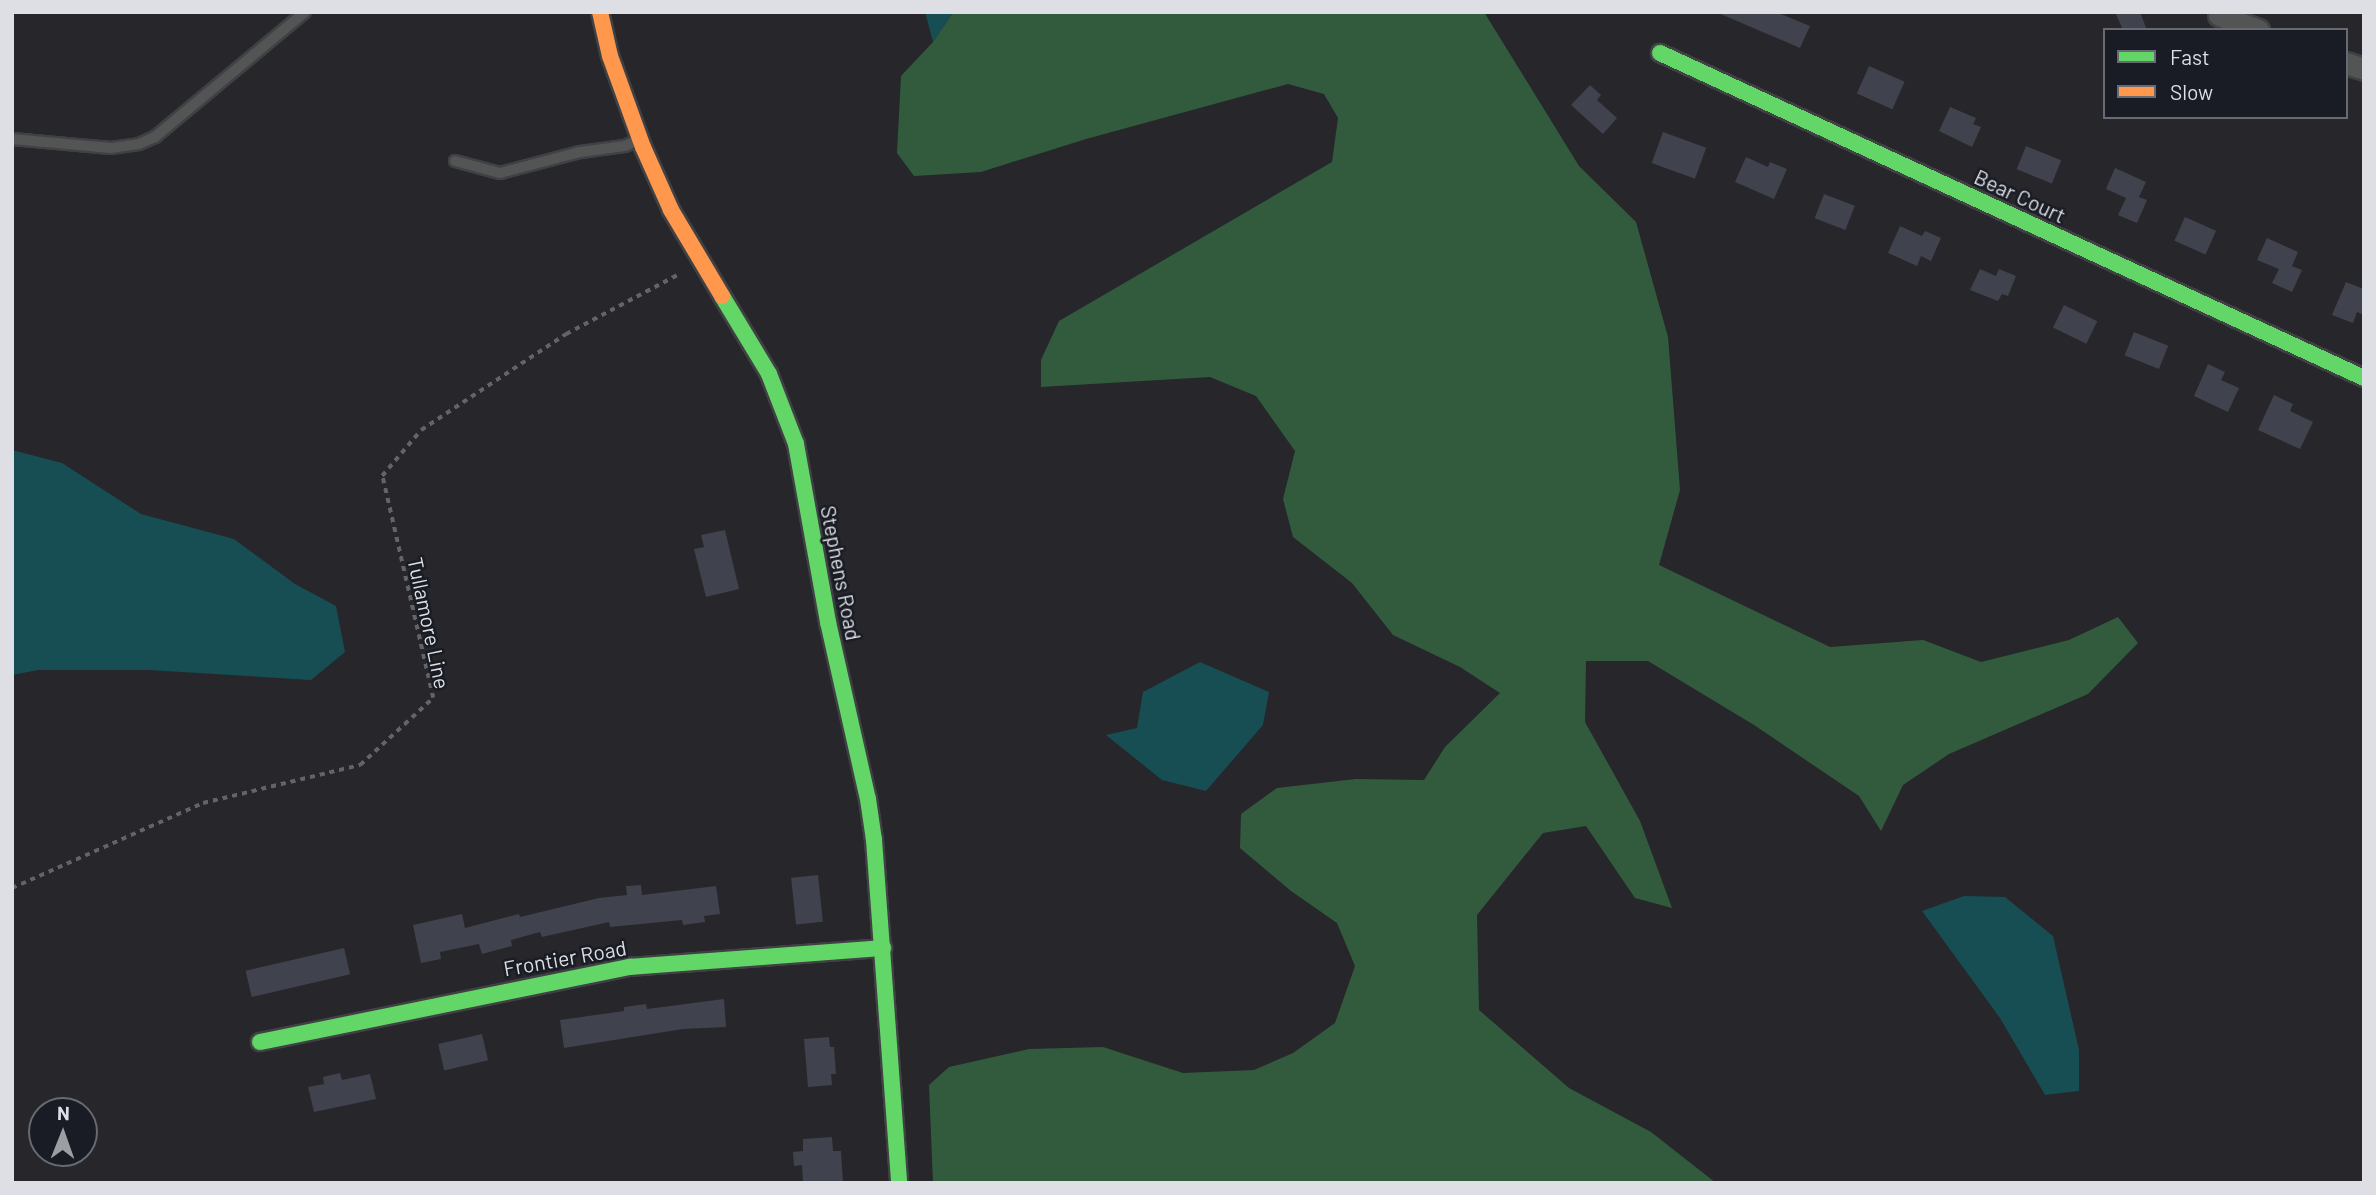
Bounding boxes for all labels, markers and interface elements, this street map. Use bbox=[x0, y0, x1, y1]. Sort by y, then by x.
legend bbox=[2103, 28, 2348, 119]
text: Fast bbox=[2170, 44, 2210, 69]
text: Slow bbox=[2170, 79, 2213, 104]
street label: Bear Court bbox=[1970, 164, 2070, 228]
street label: Stephens Road bbox=[816, 503, 866, 643]
street label: Tullamore Line bbox=[403, 555, 455, 691]
street label: Frontier Road bbox=[502, 935, 628, 981]
north arrow bbox=[28, 1097, 98, 1167]
text: N bbox=[57, 1101, 70, 1124]

